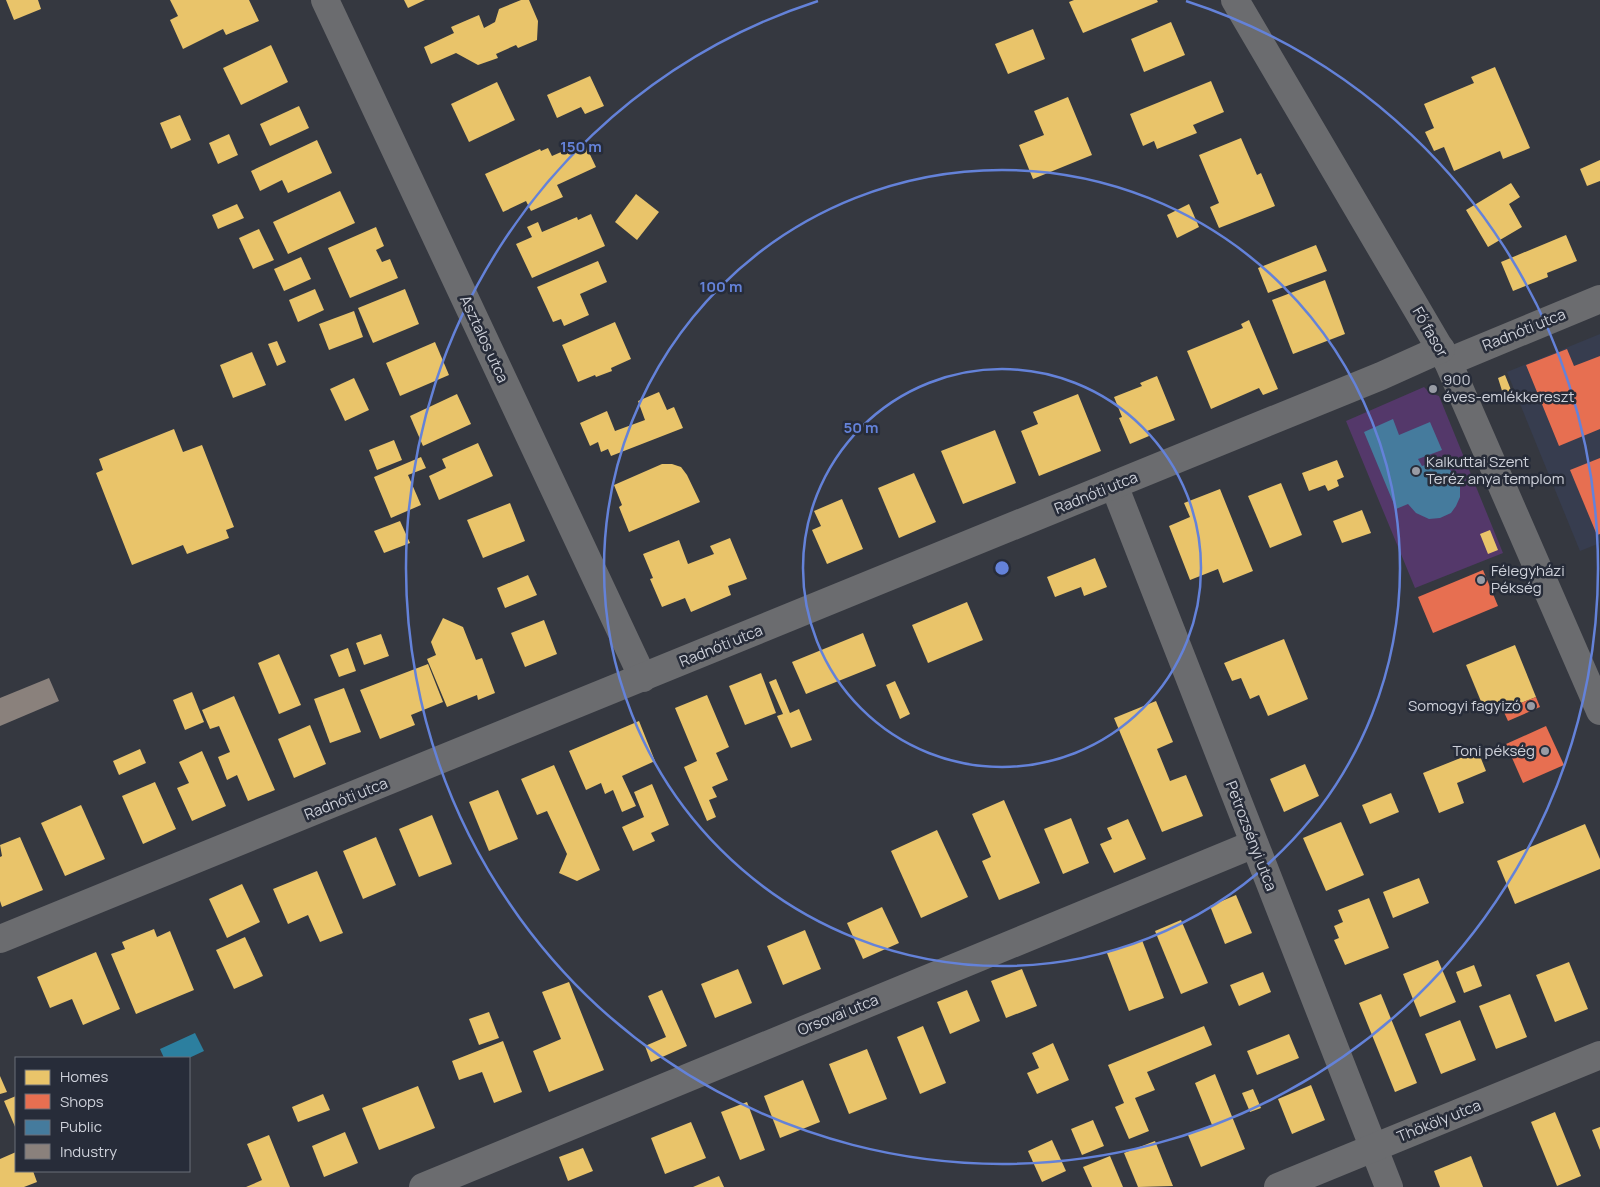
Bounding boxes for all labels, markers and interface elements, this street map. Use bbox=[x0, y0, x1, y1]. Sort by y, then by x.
text: 150 m bbox=[560, 136, 602, 157]
text: 100 m bbox=[700, 276, 742, 297]
street label: Asztalos utca bbox=[455, 292, 514, 386]
street label: Fő fasor bbox=[1408, 303, 1454, 361]
street label: Radnóti utca bbox=[1479, 303, 1569, 356]
place label: 900 éves-emlékkereszt bbox=[1443, 369, 1575, 407]
marker: 900 éves-emlékkereszt bbox=[1427, 383, 1439, 395]
text: 50 m bbox=[843, 417, 879, 438]
place label: Kalkuttai Szent Teréz anya templom bbox=[1426, 451, 1564, 489]
marker: Kalkuttai Szent Teréz anya templom bbox=[1410, 465, 1422, 477]
street label: Radnóti utca bbox=[1051, 466, 1141, 519]
centre of rings bbox=[993, 559, 1011, 577]
place label: Félegyházi Pékség bbox=[1491, 560, 1565, 598]
marker: Félegyházi Pékség bbox=[1475, 574, 1487, 586]
street label: Radnóti utca bbox=[676, 619, 766, 672]
place label: Somogyi fagyizó bbox=[1408, 695, 1521, 716]
marker: Somogyi fagyizó bbox=[1525, 700, 1537, 712]
place label: Toni pékség bbox=[1453, 740, 1535, 761]
marker: Toni pékség bbox=[1539, 745, 1551, 757]
street label: Radnóti utca bbox=[301, 772, 391, 825]
street label: Petrozsényi utca bbox=[1221, 778, 1282, 894]
street label: Orsovai utca bbox=[794, 989, 881, 1040]
legend bbox=[15, 1057, 190, 1172]
text: Homes bbox=[60, 1066, 109, 1087]
text: Shops bbox=[60, 1091, 104, 1112]
street label: Thököly utca bbox=[1394, 1094, 1484, 1147]
text: Public bbox=[60, 1116, 102, 1137]
text: Industry bbox=[60, 1141, 117, 1162]

